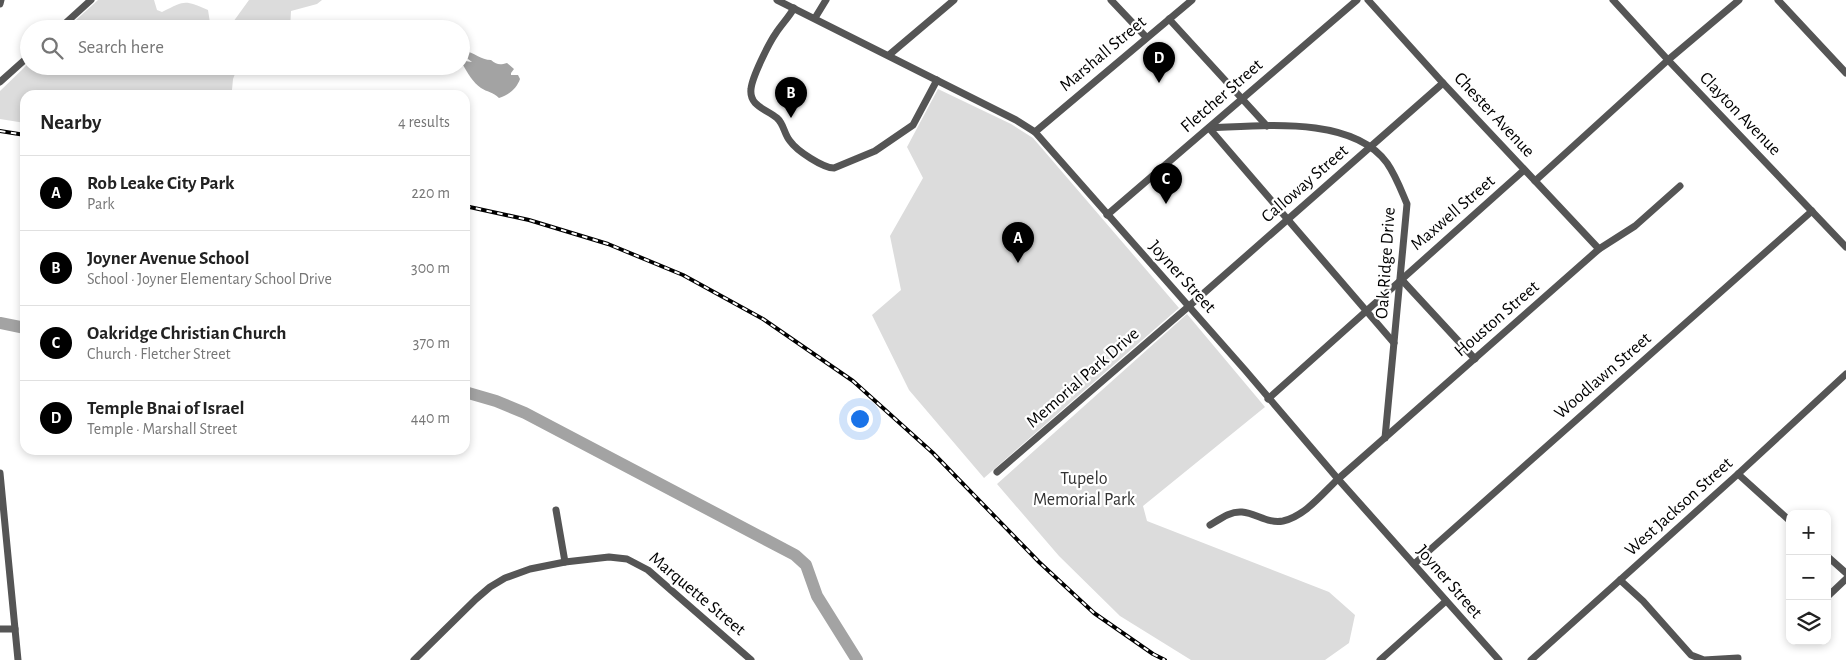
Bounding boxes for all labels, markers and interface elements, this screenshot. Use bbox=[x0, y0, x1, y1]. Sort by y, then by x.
street label: Marshall Street bbox=[1056, 13, 1150, 95]
search box bbox=[20, 20, 470, 75]
icon: search bbox=[38, 34, 66, 62]
text: Search here bbox=[78, 38, 164, 57]
pin: D bbox=[1143, 42, 1175, 83]
street label: Fletcher Street bbox=[1178, 56, 1266, 136]
street label: Chester Avenue bbox=[1450, 69, 1538, 161]
street label: Clayton Avenue bbox=[1696, 69, 1784, 159]
pin: B bbox=[775, 77, 807, 118]
text: Nearby bbox=[40, 112, 101, 133]
text: 4 results bbox=[398, 114, 450, 130]
street label: Calloway Street bbox=[1258, 142, 1352, 226]
pin: C bbox=[1150, 163, 1182, 204]
street label: Maxwell Street bbox=[1408, 172, 1499, 254]
text: Rob Leake City Park bbox=[87, 174, 234, 193]
text: A bbox=[51, 185, 61, 201]
text: 220 m bbox=[412, 185, 450, 201]
text: Park bbox=[87, 196, 115, 212]
street label: Oak Ridge Drive bbox=[1373, 206, 1399, 320]
pin: A bbox=[1002, 222, 1034, 263]
street label: Joyner Street bbox=[1145, 237, 1219, 317]
text: Joyner Avenue School bbox=[87, 249, 249, 268]
text: B bbox=[51, 260, 61, 276]
text: 300 m bbox=[411, 260, 450, 276]
text: School · Joyner Elementary School Drive bbox=[87, 271, 332, 287]
street label: Houston Street bbox=[1451, 277, 1543, 360]
text: Oakridge Christian Church bbox=[87, 324, 286, 343]
street label: Memorial Park Drive bbox=[1023, 324, 1143, 432]
street label: Woodlawn Street bbox=[1551, 329, 1655, 423]
text: C bbox=[52, 335, 60, 351]
text: 370 m bbox=[413, 335, 450, 351]
text: Church · Fletcher Street bbox=[87, 346, 231, 362]
text: Temple Bnai of Israel bbox=[87, 399, 245, 418]
your location bbox=[847, 406, 873, 432]
text: D bbox=[51, 410, 61, 426]
text: 440 m bbox=[411, 410, 450, 426]
text: Temple · Marshall Street bbox=[87, 421, 237, 437]
street label: West Jackson Street bbox=[1622, 454, 1736, 560]
park label: Tupelo Memorial Park bbox=[1033, 470, 1136, 509]
map controls bbox=[1786, 510, 1831, 645]
button: + bbox=[1786, 510, 1831, 555]
street label: Joyner Street bbox=[1413, 542, 1486, 622]
street label: Marquette Street bbox=[645, 549, 749, 639]
button: − bbox=[1786, 555, 1831, 600]
button: layers bbox=[1786, 600, 1831, 645]

